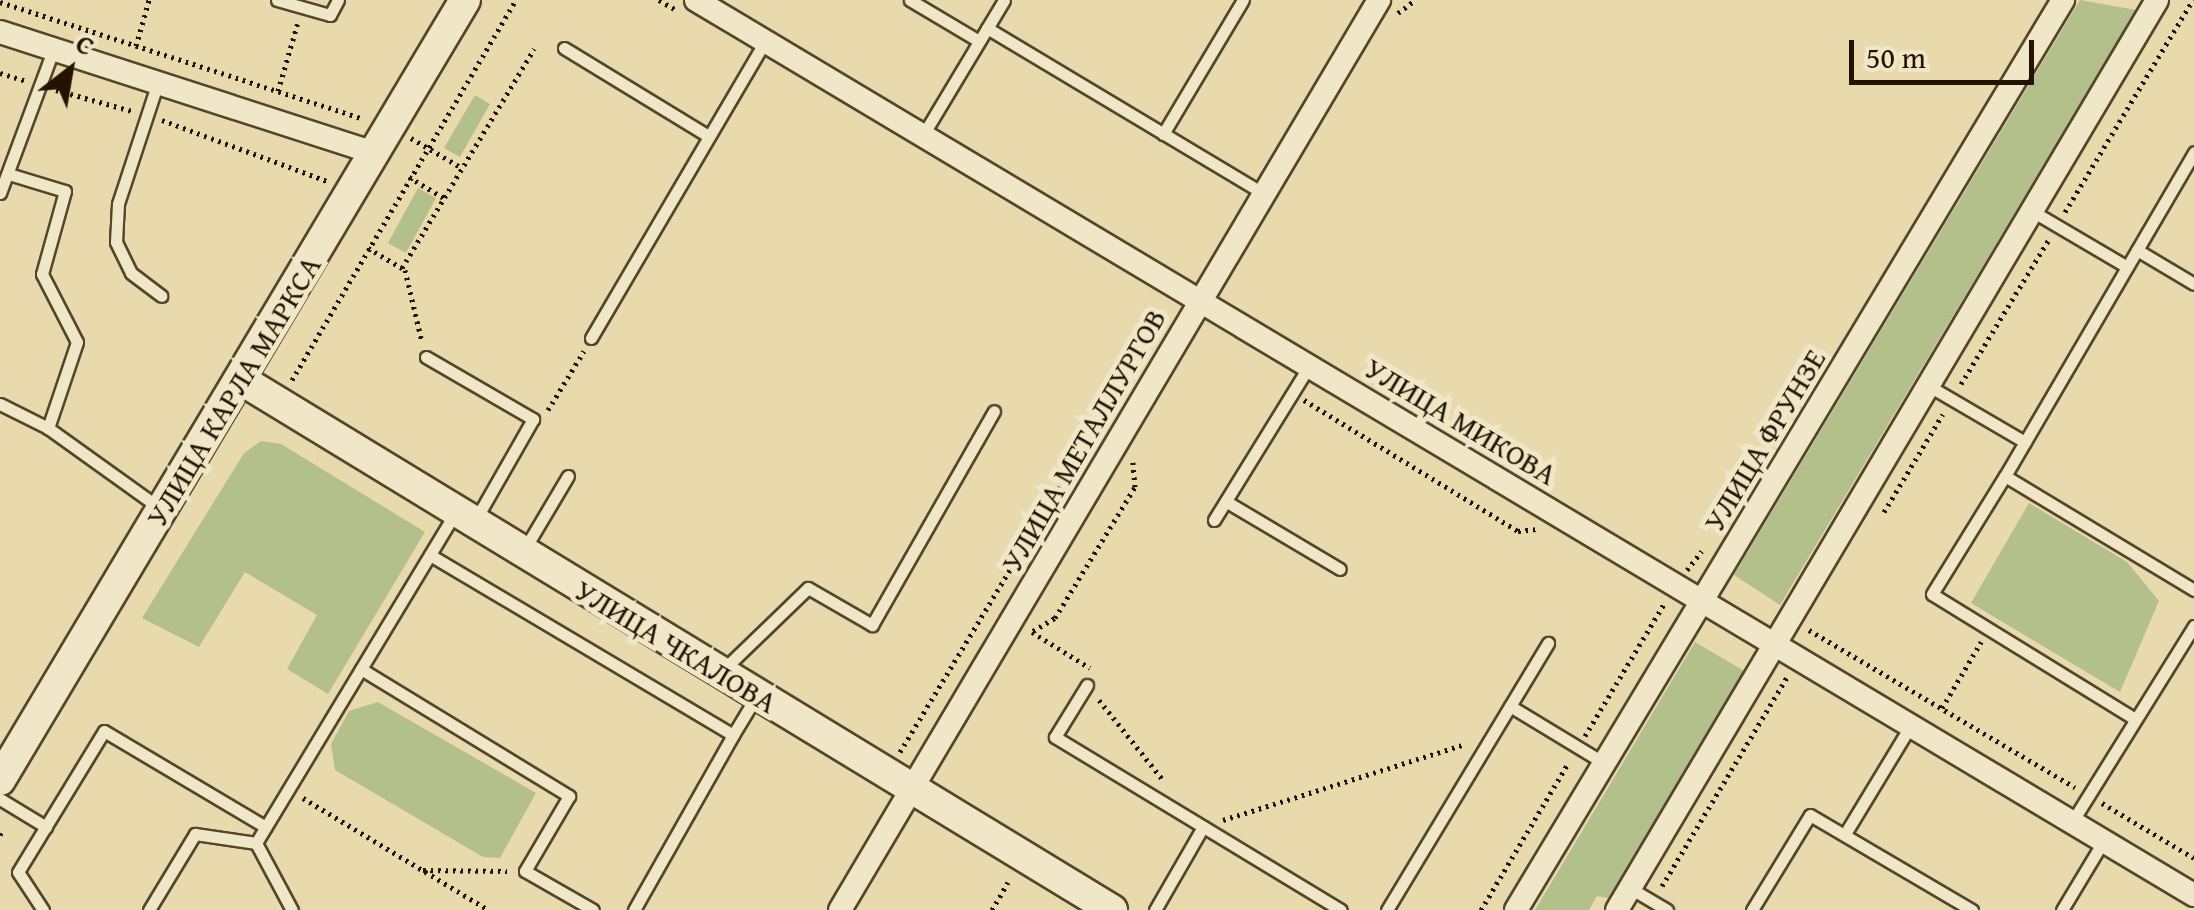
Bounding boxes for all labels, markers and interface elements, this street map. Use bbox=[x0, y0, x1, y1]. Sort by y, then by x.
north arrow bbox=[20, 20, 120, 120]
scale bar bbox=[1854, 20, 2039, 82]
text: С bbox=[68, 22, 103, 66]
text: 50 m bbox=[1866, 35, 1926, 79]
street label: УЛИЦА КАРЛА МАРКСА bbox=[138, 249, 328, 533]
street label: УЛИЦА МЕТАЛЛУРГОВ bbox=[993, 302, 1173, 578]
street label: УЛИЦА ФРУНЗЕ bbox=[1695, 342, 1833, 538]
street label: УЛИЦА МИКОВА bbox=[1359, 350, 1563, 492]
street label: УЛИЦА ЧКАЛОВА bbox=[569, 572, 783, 720]

